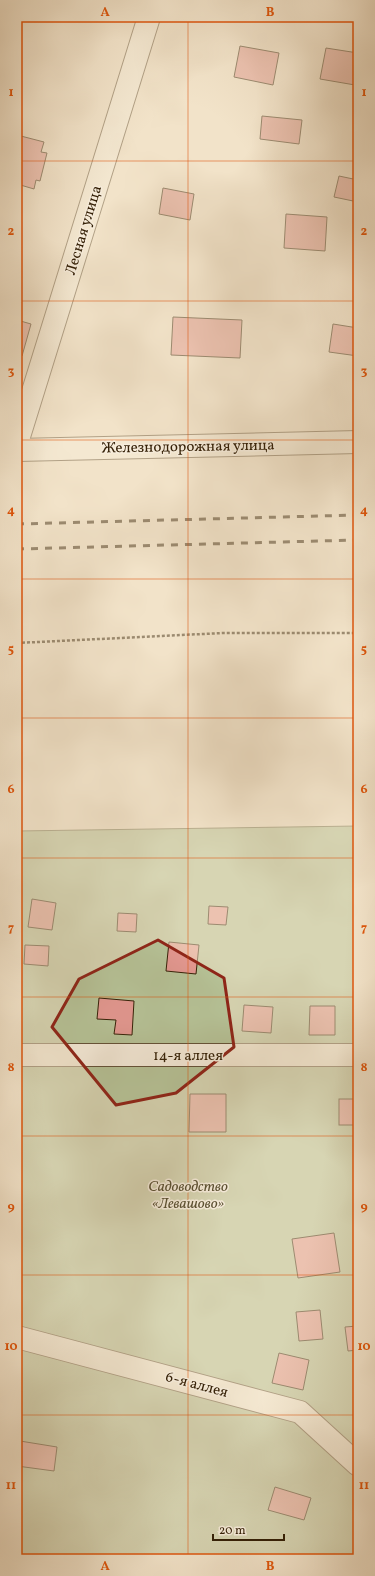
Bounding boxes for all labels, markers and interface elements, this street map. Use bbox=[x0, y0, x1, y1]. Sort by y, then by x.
text: A bbox=[100, 4, 110, 22]
text: B bbox=[266, 4, 275, 22]
text: 1 bbox=[8, 84, 14, 102]
text: 1 bbox=[361, 84, 367, 102]
street label: Лесная улица bbox=[61, 183, 108, 278]
text: 2 bbox=[8, 223, 15, 241]
text: 2 bbox=[361, 223, 368, 241]
text: 3 bbox=[8, 363, 15, 381]
text: 3 bbox=[361, 363, 368, 381]
street label: Железнодорожная улица bbox=[101, 435, 275, 460]
text: 4 bbox=[7, 502, 15, 520]
text: 4 bbox=[360, 502, 368, 520]
text: 5 bbox=[8, 641, 14, 659]
text: 5 bbox=[361, 641, 367, 659]
text: 6 bbox=[7, 781, 15, 799]
text: 6 bbox=[360, 781, 368, 799]
text: 7 bbox=[8, 920, 14, 938]
text: 7 bbox=[361, 920, 367, 938]
street label: 14-я аллея bbox=[153, 1046, 223, 1067]
text: 8 bbox=[7, 1059, 15, 1077]
text: 8 bbox=[360, 1059, 368, 1077]
park label: Садоводство «Левашово» bbox=[148, 1177, 228, 1215]
text: 9 bbox=[7, 1198, 15, 1216]
text: 9 bbox=[360, 1198, 368, 1216]
text: 10 bbox=[4, 1338, 18, 1356]
text: 10 bbox=[357, 1338, 371, 1356]
street label: 6-я аллея bbox=[163, 1367, 230, 1404]
text: 11 bbox=[6, 1477, 16, 1495]
text: 11 bbox=[359, 1477, 369, 1495]
scale bar bbox=[213, 1516, 284, 1542]
text: 20 m bbox=[219, 1523, 246, 1539]
text: A bbox=[100, 1558, 110, 1576]
text: B bbox=[266, 1558, 275, 1576]

